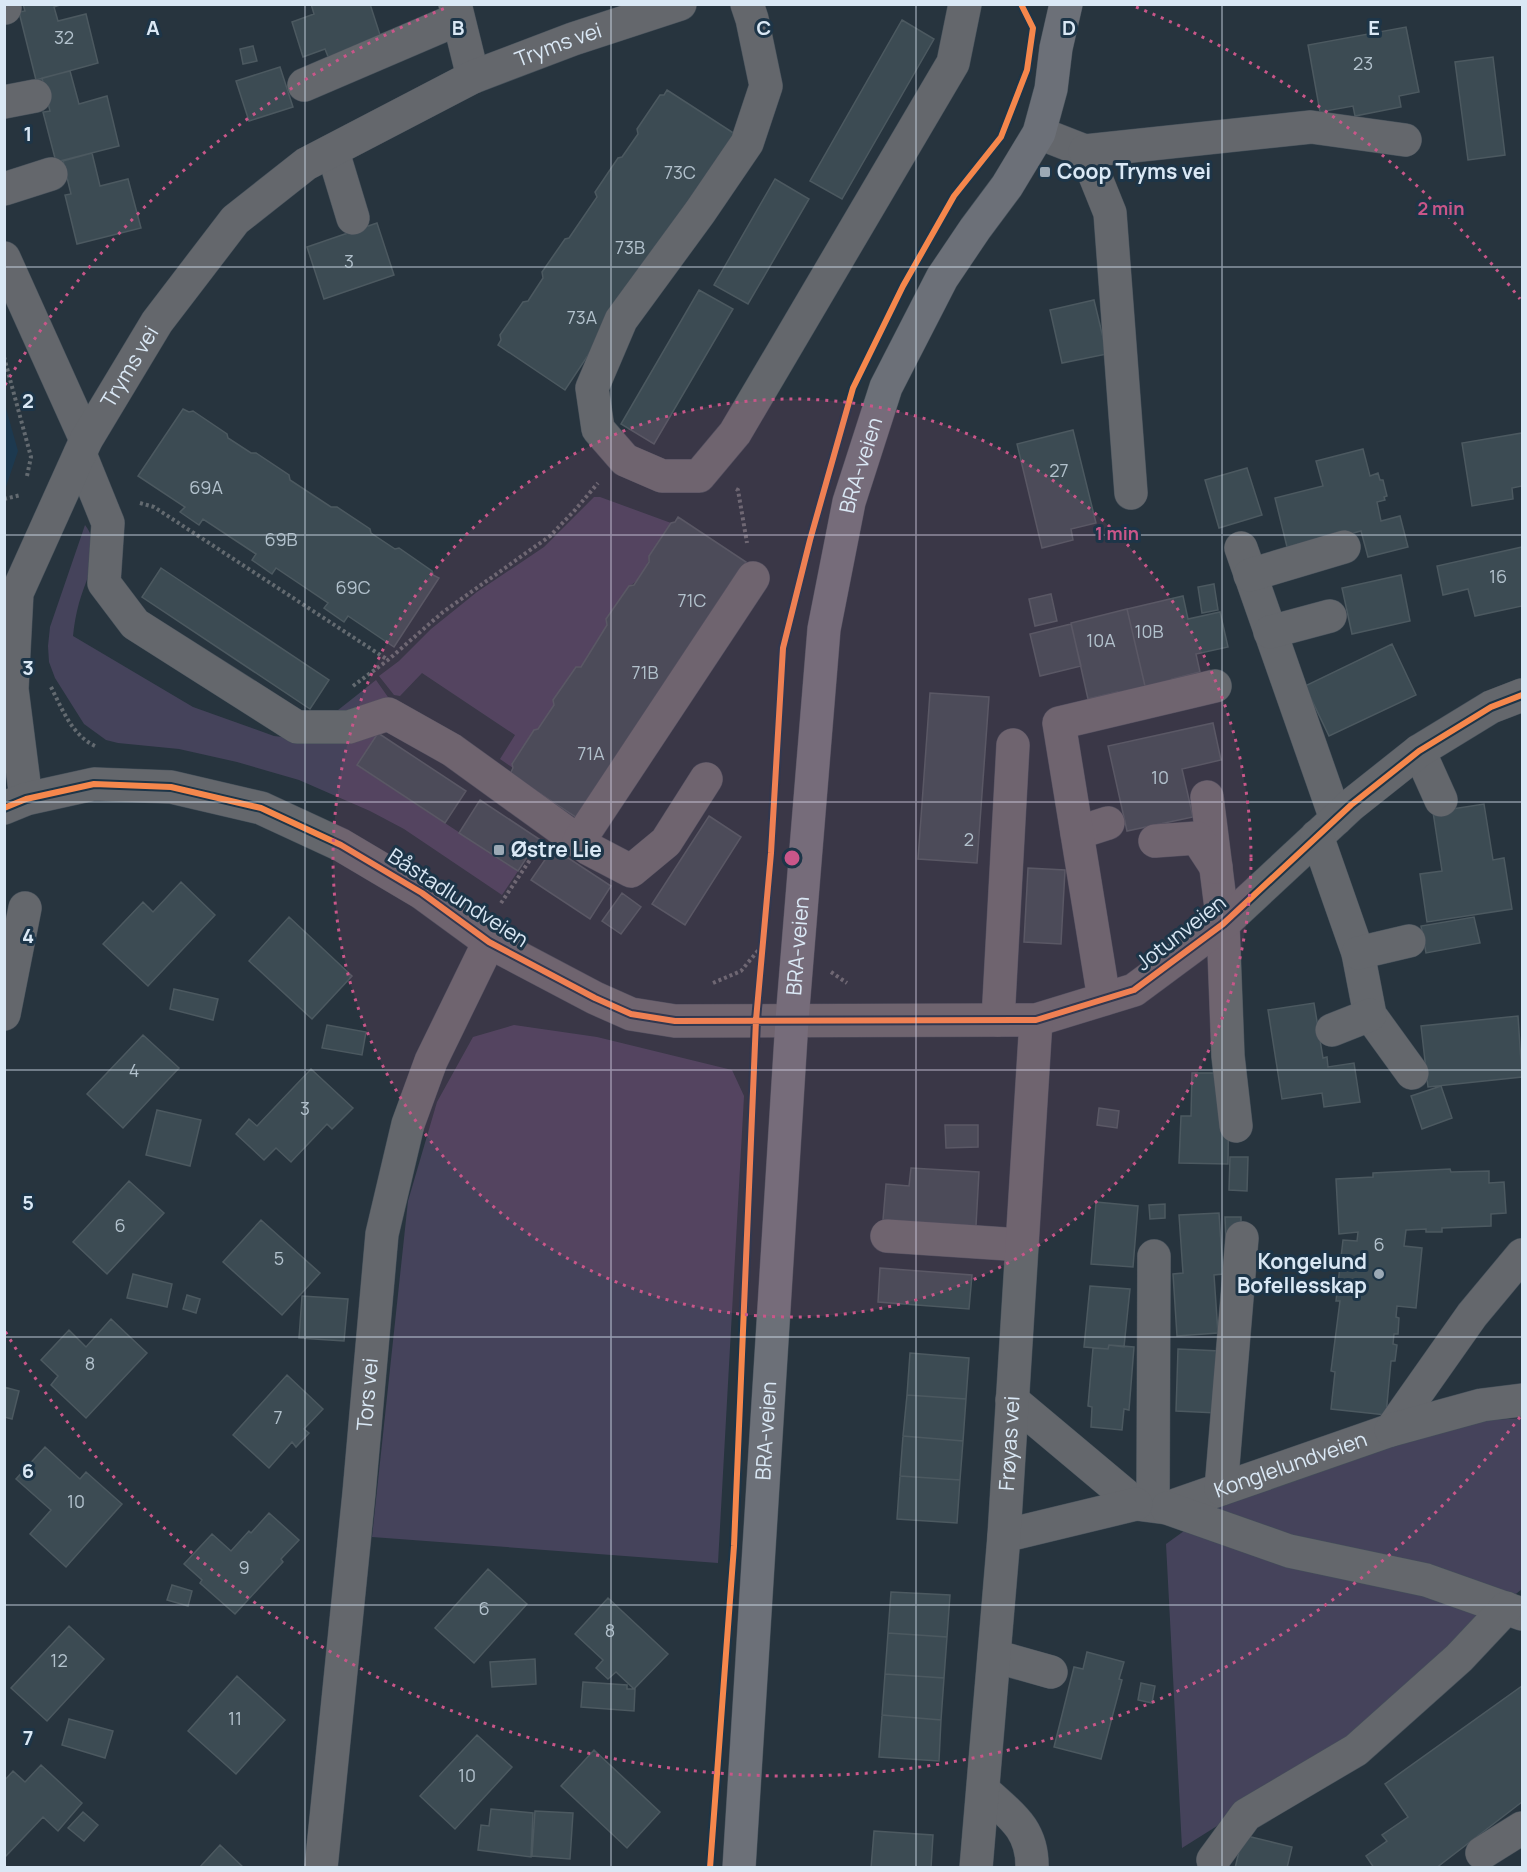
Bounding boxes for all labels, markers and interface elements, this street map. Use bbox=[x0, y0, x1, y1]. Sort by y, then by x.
text: A bbox=[146, 14, 160, 41]
text: B bbox=[452, 14, 465, 41]
text: C bbox=[757, 14, 771, 41]
text: D bbox=[1062, 14, 1076, 41]
text: E bbox=[1368, 14, 1380, 41]
street label: Tryms vei bbox=[511, 16, 605, 73]
house number: 32 bbox=[54, 25, 74, 49]
house number: 23 bbox=[1353, 51, 1373, 75]
text: 1 bbox=[24, 120, 32, 147]
place label: Coop Tryms vei bbox=[1057, 157, 1211, 185]
house number: 73C bbox=[664, 160, 696, 184]
marker: Coop Tryms vei bbox=[1038, 165, 1052, 179]
text: 2 min bbox=[1418, 196, 1464, 220]
house number: 73B bbox=[615, 235, 645, 259]
house number: 3 bbox=[344, 249, 354, 273]
house number: 73A bbox=[567, 305, 598, 329]
street label: Tryms vei bbox=[94, 321, 164, 413]
text: 2 bbox=[22, 387, 34, 414]
street label: BRA-veien bbox=[832, 413, 888, 515]
house number: 27 bbox=[1049, 458, 1069, 482]
house number: 69A bbox=[189, 475, 223, 499]
text: 1 min bbox=[1095, 521, 1139, 545]
house number: 69B bbox=[264, 527, 298, 551]
house number: 16 bbox=[1489, 564, 1507, 588]
house number: 69C bbox=[335, 575, 371, 599]
house number: 71C bbox=[678, 588, 707, 612]
house number: 10B bbox=[1134, 619, 1164, 643]
house number: 10A bbox=[1086, 628, 1116, 652]
text: 3 bbox=[22, 654, 34, 681]
house number: 71B bbox=[631, 660, 659, 684]
house number: 71A bbox=[577, 741, 605, 765]
house number: 10 bbox=[1151, 765, 1169, 789]
house number: 2 bbox=[964, 827, 974, 851]
place label: Østre Lie bbox=[511, 835, 602, 863]
street label: Båstadlundveien bbox=[383, 841, 534, 953]
marker: Østre Lie bbox=[492, 843, 506, 857]
centre of rings bbox=[782, 848, 802, 868]
street label: Jotunveien bbox=[1129, 888, 1231, 976]
street label: BRA-veien bbox=[779, 895, 815, 996]
text: 4 bbox=[22, 922, 34, 949]
house number: 4 bbox=[129, 1058, 139, 1082]
house number: 3 bbox=[300, 1096, 310, 1120]
text: 5 bbox=[22, 1189, 34, 1216]
house number: 6 bbox=[114, 1213, 126, 1237]
house number: 6 bbox=[1373, 1232, 1385, 1256]
house number: 5 bbox=[274, 1246, 284, 1270]
place label: Kongelund Bofellesskap bbox=[1237, 1247, 1367, 1299]
marker: Kongelund Bofellesskap bbox=[1372, 1267, 1386, 1281]
house number: 8 bbox=[85, 1351, 95, 1375]
street label: Tors vei bbox=[350, 1357, 384, 1432]
street label: BRA-veien bbox=[748, 1380, 782, 1481]
street label: Frøyas vei bbox=[992, 1395, 1026, 1492]
house number: 7 bbox=[273, 1405, 283, 1429]
street label: Konglelundveien bbox=[1210, 1424, 1371, 1504]
text: 6 bbox=[22, 1457, 34, 1484]
house number: 10 bbox=[67, 1489, 85, 1513]
house number: 9 bbox=[238, 1555, 250, 1579]
house number: 6 bbox=[478, 1596, 490, 1620]
house number: 8 bbox=[605, 1618, 615, 1642]
house number: 12 bbox=[50, 1648, 68, 1672]
house number: 11 bbox=[228, 1706, 242, 1730]
text: 7 bbox=[23, 1724, 33, 1751]
house number: 10 bbox=[458, 1763, 476, 1787]

